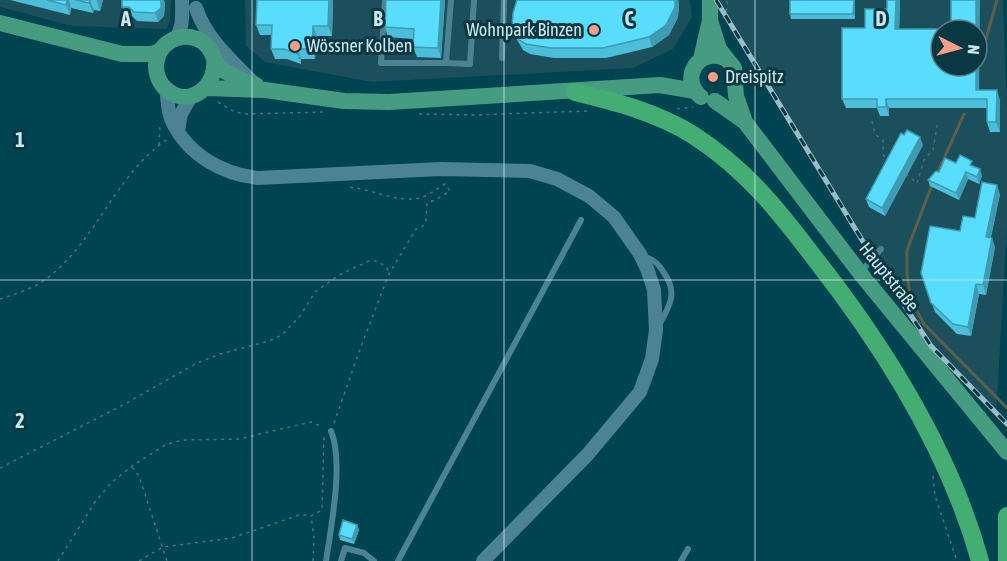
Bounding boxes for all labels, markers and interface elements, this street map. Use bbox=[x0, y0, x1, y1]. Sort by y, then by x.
text: A bbox=[120, 7, 131, 30]
text: B bbox=[373, 7, 383, 30]
text: C bbox=[625, 7, 634, 30]
text: D bbox=[875, 7, 887, 30]
north arrow bbox=[929, 18, 989, 78]
place label: Wohnpark Binzen bbox=[466, 19, 582, 40]
marker: Wohnpark Binzen bbox=[587, 23, 601, 37]
place label: Wössner Kolben bbox=[307, 35, 412, 56]
marker: Wössner Kolben bbox=[288, 39, 302, 53]
text: N bbox=[964, 44, 983, 55]
place label: Dreispitz bbox=[725, 66, 784, 87]
marker: Dreispitz bbox=[706, 70, 720, 84]
text: 1 bbox=[15, 128, 25, 151]
street label: Hauptstraße bbox=[855, 238, 924, 315]
text: 2 bbox=[15, 409, 25, 432]

